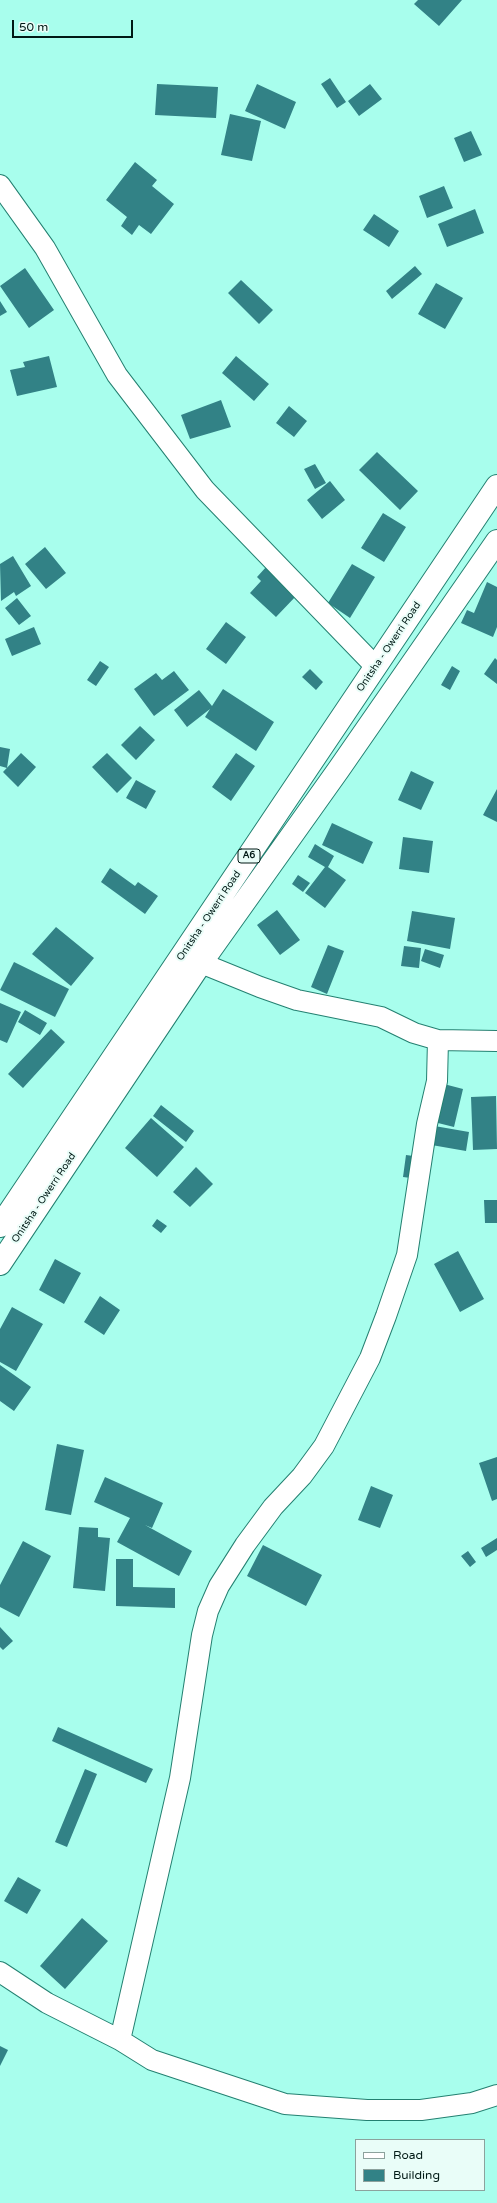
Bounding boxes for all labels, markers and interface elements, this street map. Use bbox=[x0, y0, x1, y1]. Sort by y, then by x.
scale bar bbox=[14, 12, 135, 38]
text: 50 m bbox=[19, 20, 48, 34]
street label: Onitsha - Owerri Road bbox=[354, 600, 424, 694]
road number: A6 bbox=[238, 849, 260, 863]
street label: Onitsha - Owerri Road bbox=[174, 869, 244, 963]
street label: Onitsha - Owerri Road bbox=[9, 1151, 79, 1245]
legend bbox=[355, 2139, 485, 2191]
text: Road bbox=[393, 2148, 423, 2162]
text: Building bbox=[393, 2168, 440, 2182]

